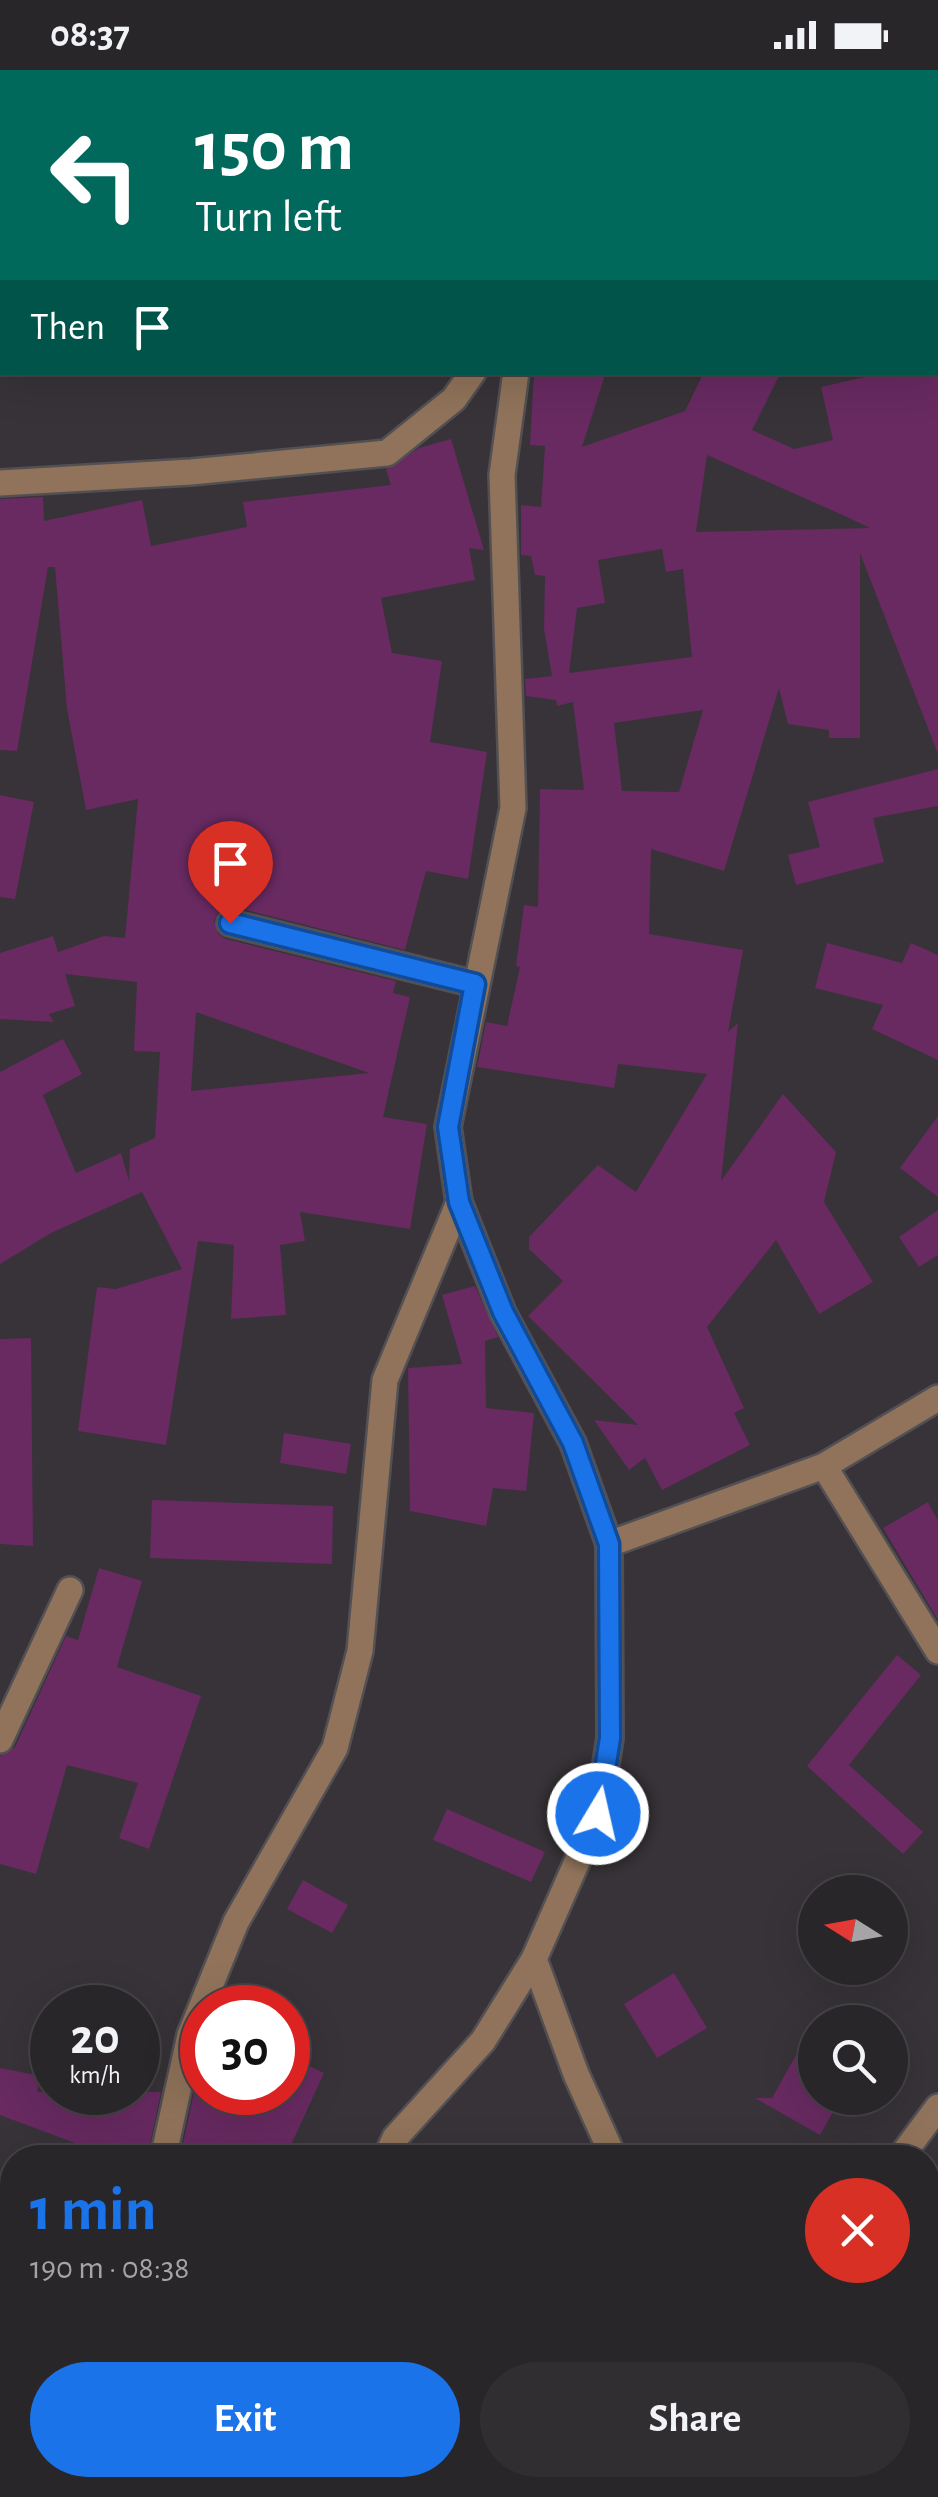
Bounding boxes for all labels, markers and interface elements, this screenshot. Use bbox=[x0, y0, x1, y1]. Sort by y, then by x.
text: 08:37 bbox=[50, 16, 130, 54]
icon: left bbox=[30, 110, 160, 240]
text: 150 m bbox=[195, 113, 354, 183]
text: Turn left bbox=[195, 195, 342, 240]
icon: arrive bbox=[125, 300, 180, 355]
text: Then bbox=[30, 309, 105, 347]
pin bbox=[188, 821, 273, 924]
icon: arrive bbox=[203, 836, 258, 891]
position arrow bbox=[546, 1762, 650, 1866]
north arrow bbox=[798, 1875, 908, 1985]
map controls bbox=[798, 1875, 908, 2115]
speed limit sign: 30 bbox=[180, 1985, 310, 2115]
button: search bbox=[798, 2005, 908, 2115]
text: 20 bbox=[70, 2013, 120, 2063]
text: km/h bbox=[69, 2063, 121, 2088]
button: close bbox=[805, 2178, 910, 2283]
text: 1 min bbox=[30, 2181, 156, 2241]
text: 190 m · 08:38 bbox=[30, 2252, 189, 2284]
button: Exit bbox=[30, 2362, 460, 2477]
button: Share bbox=[480, 2362, 910, 2477]

